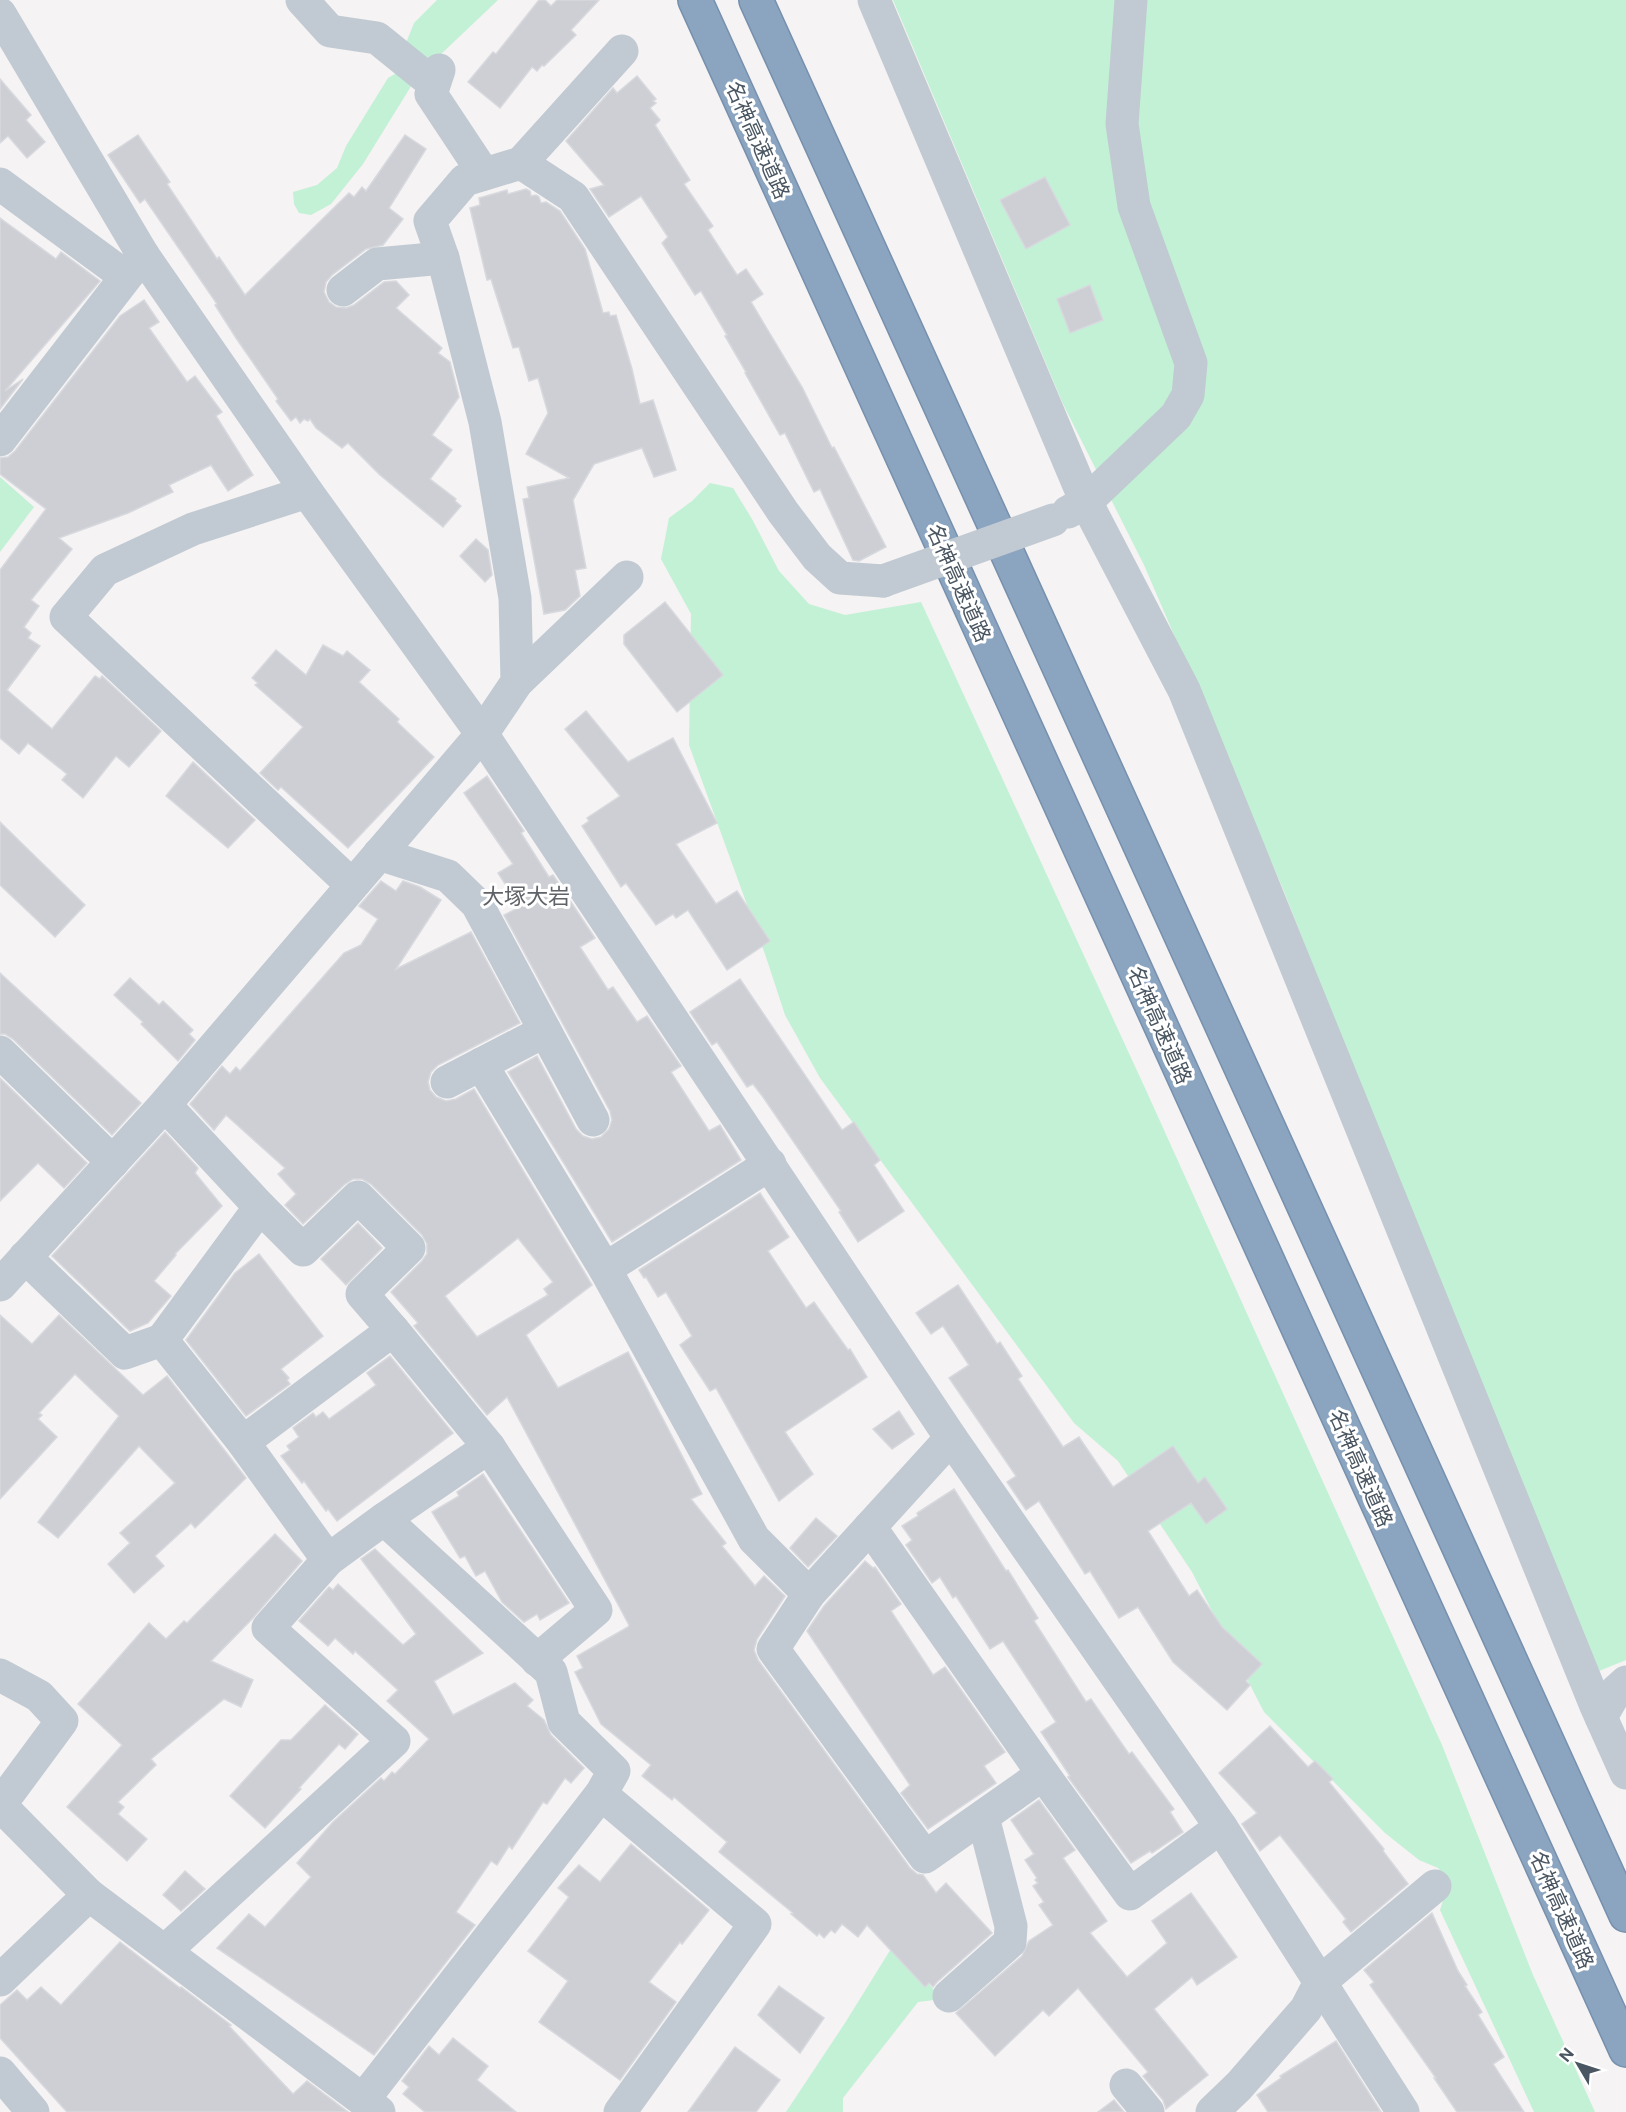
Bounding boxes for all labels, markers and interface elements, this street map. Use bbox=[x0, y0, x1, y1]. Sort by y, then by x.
street label: 名神高速道路 bbox=[721, 77, 795, 203]
street label: 名神高速道路 bbox=[922, 520, 996, 646]
district label: 大塚大岩 bbox=[482, 883, 570, 909]
street label: 名神高速道路 bbox=[1123, 962, 1197, 1088]
street label: 名神高速道路 bbox=[1324, 1405, 1398, 1531]
street label: 名神高速道路 bbox=[1525, 1847, 1599, 1973]
north arrow bbox=[1548, 2034, 1608, 2094]
text: N bbox=[1555, 2044, 1578, 2066]

